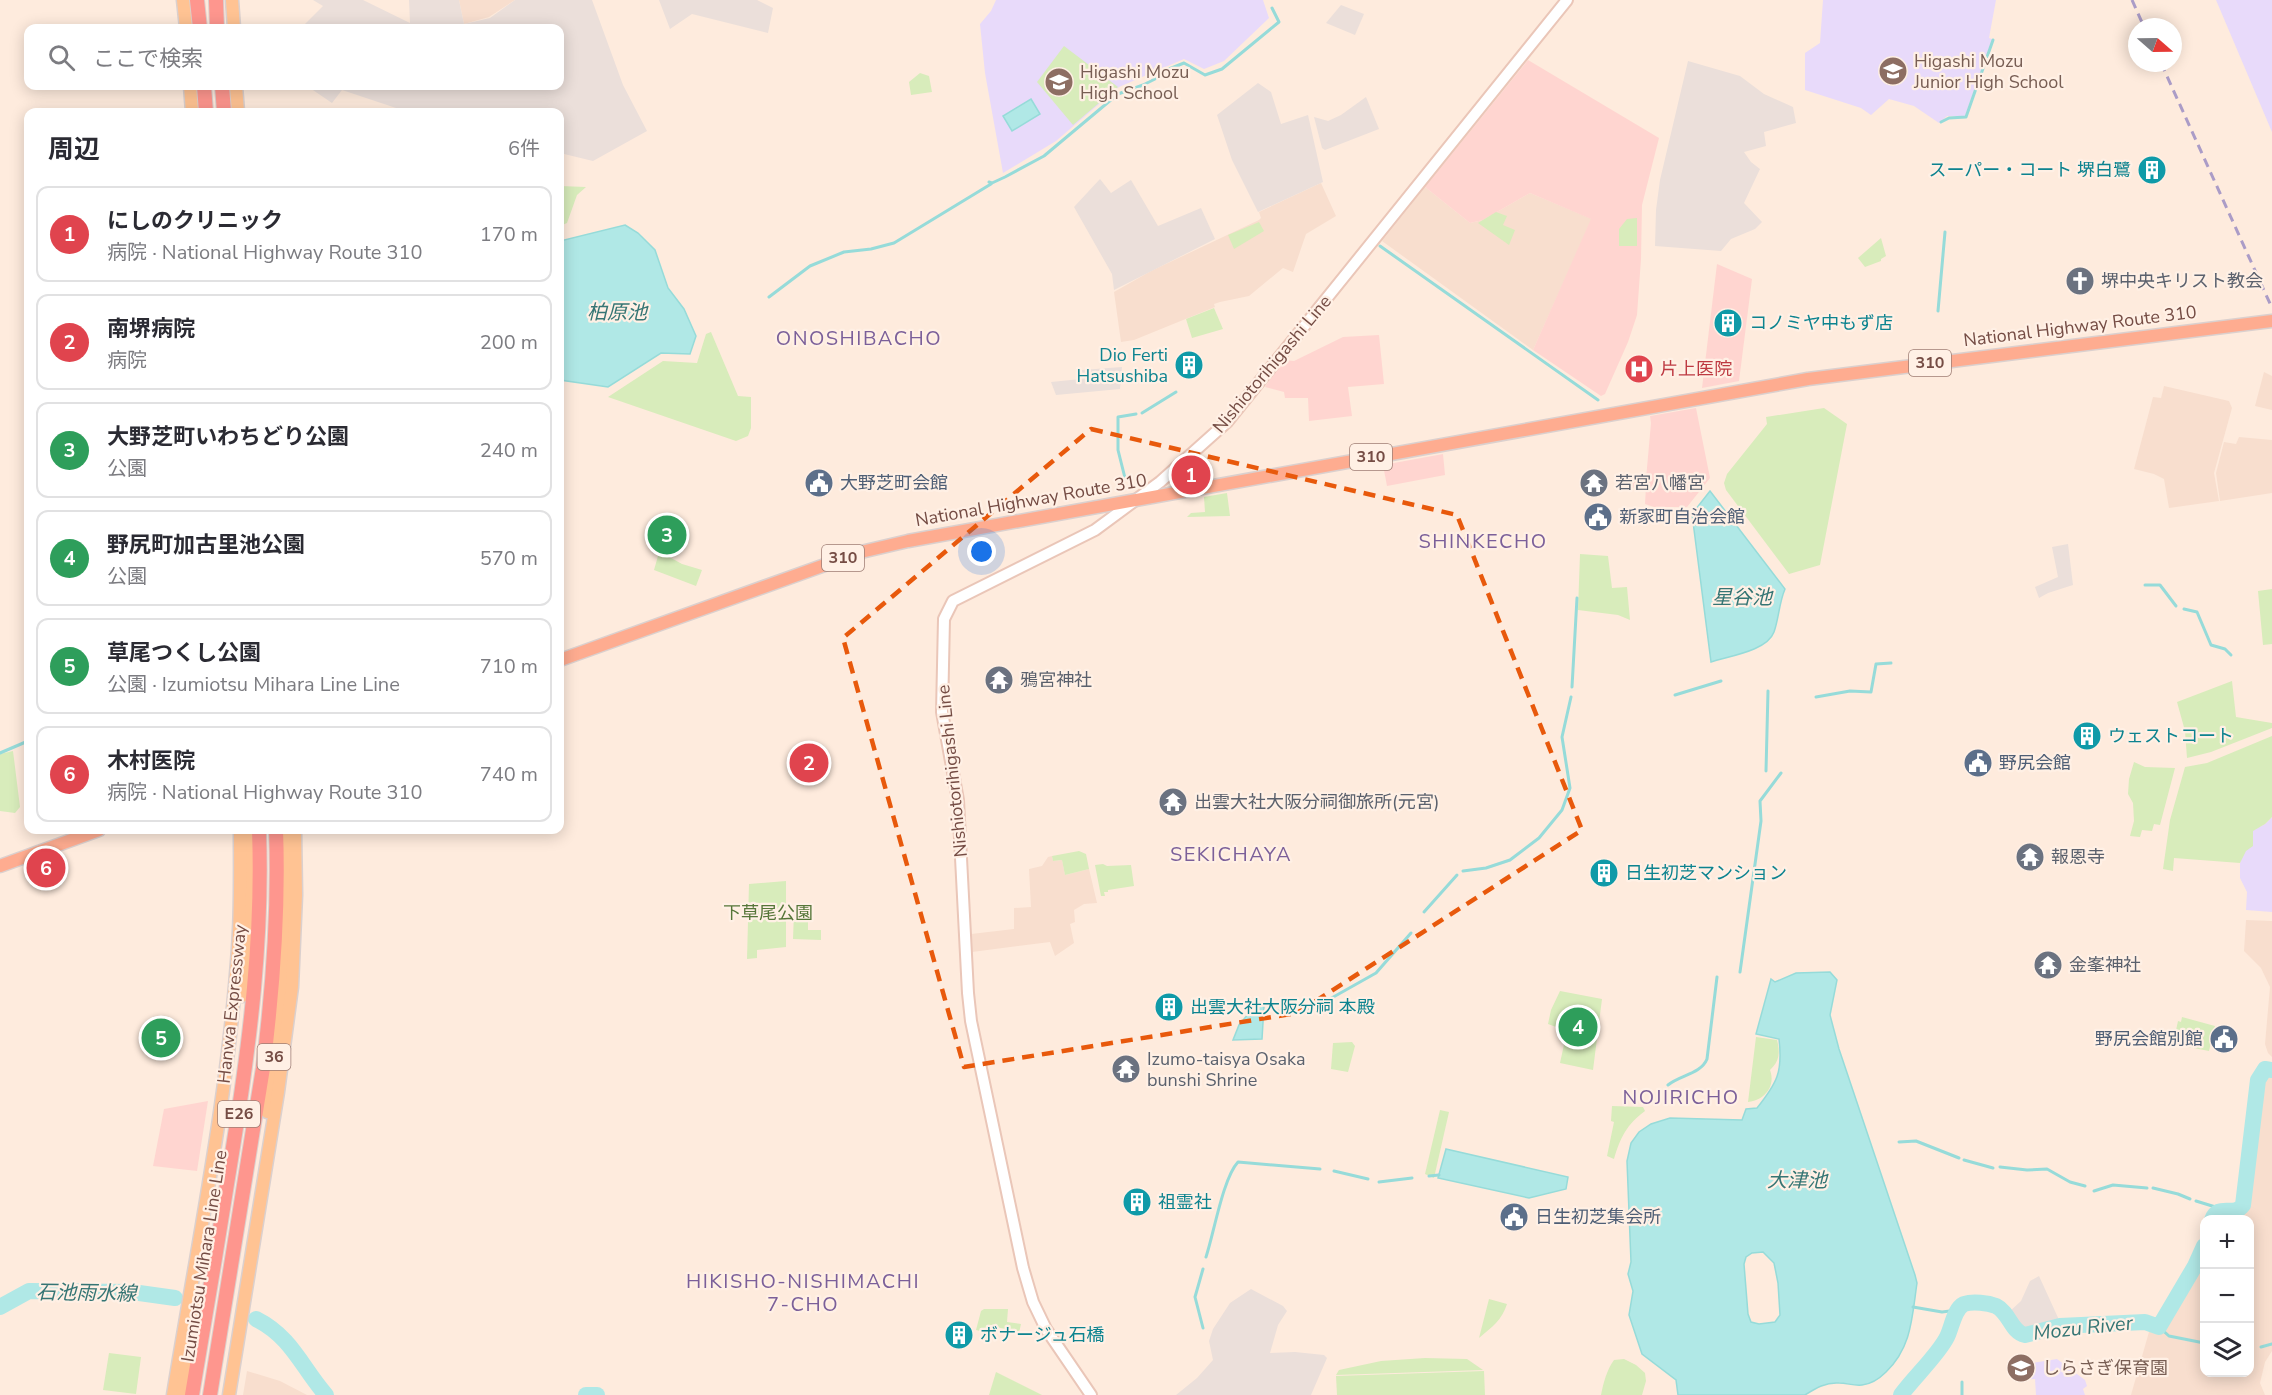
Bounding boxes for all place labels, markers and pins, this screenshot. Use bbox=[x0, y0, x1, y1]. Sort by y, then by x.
place label: Higashi Mozu Junior High School bbox=[1913, 49, 2064, 94]
school or university icon: Higashi Mozu Junior High School bbox=[1877, 55, 1909, 87]
place label: Higashi Mozu High School bbox=[1080, 60, 1189, 105]
school or university icon: Higashi Mozu High School bbox=[1043, 66, 1075, 98]
building icon: スーパー・コート 堺白鷺 bbox=[2136, 154, 2168, 186]
place label: スーパー・コート 堺白鷺 bbox=[1929, 158, 2131, 182]
church icon: 堺中央キリスト教会 bbox=[2064, 265, 2096, 297]
place label: 堺中央キリスト教会 bbox=[2101, 269, 2263, 293]
building icon: コノミヤ中もず店 bbox=[1712, 307, 1744, 339]
place label: コノミヤ中もず店 bbox=[1749, 311, 1893, 335]
place label: Dio Ferti Hatsushiba bbox=[1077, 343, 1168, 388]
building icon: Dio Ferti Hatsushiba bbox=[1173, 349, 1205, 381]
hospital icon: 片上医院 bbox=[1623, 353, 1655, 385]
place label: 片上医院 bbox=[1660, 357, 1732, 381]
pin: 1 bbox=[1172, 452, 1210, 498]
public building icon: 大野芝町会館 bbox=[803, 467, 835, 499]
temple icon: 若宮八幡宮 bbox=[1578, 467, 1610, 499]
place label: 大野芝町会館 bbox=[840, 471, 948, 495]
place label: 若宮八幡宮 bbox=[1615, 471, 1705, 495]
public building icon: 新家町自治会館 bbox=[1582, 501, 1614, 533]
place label: 新家町自治会館 bbox=[1619, 505, 1745, 529]
pin: 3 bbox=[648, 512, 686, 558]
temple icon: 鴉宮神社 bbox=[983, 664, 1015, 696]
place label: 鴉宮神社 bbox=[1020, 668, 1092, 692]
building icon: ウェストコート bbox=[2071, 720, 2103, 752]
place label: ウェストコート bbox=[2108, 724, 2234, 748]
pin: 2 bbox=[790, 740, 828, 786]
public building icon: 野尻会館 bbox=[1962, 747, 1994, 779]
place label: 野尻会館 bbox=[1999, 751, 2071, 775]
temple icon: 出雲大社大阪分祠御旅所(元宮) bbox=[1157, 786, 1189, 818]
place label: 出雲大社大阪分祠御旅所(元宮) bbox=[1194, 790, 1439, 814]
temple icon: 報恩寺 bbox=[2014, 841, 2046, 873]
place label: 報恩寺 bbox=[2051, 845, 2105, 869]
pin: 6 bbox=[26, 846, 66, 890]
building icon: 日生初芝マンション bbox=[1588, 857, 1620, 889]
place label: 日生初芝マンション bbox=[1625, 861, 1787, 885]
temple icon: 金峯神社 bbox=[2032, 949, 2064, 981]
place label: 金峯神社 bbox=[2069, 953, 2141, 977]
building icon: 出雲大社大阪分祠 本殿 bbox=[1153, 991, 1185, 1023]
place label: 出雲大社大阪分祠 本殿 bbox=[1190, 995, 1375, 1019]
pin: 4 bbox=[1558, 1004, 1598, 1050]
pin: 5 bbox=[142, 1016, 180, 1060]
public building icon: 野尻会館別館 bbox=[2208, 1023, 2240, 1055]
place label: 野尻会館別館 bbox=[2095, 1027, 2203, 1051]
place label: Izumo-taisya Osaka bunshi Shrine bbox=[1147, 1047, 1306, 1092]
temple icon: Izumo-taisya Osaka bunshi Shrine bbox=[1110, 1053, 1142, 1085]
building icon: 祖霊社 bbox=[1121, 1186, 1153, 1218]
place label: 祖霊社 bbox=[1158, 1190, 1212, 1214]
public building icon: 日生初芝集会所 bbox=[1498, 1201, 1530, 1233]
place label: 日生初芝集会所 bbox=[1535, 1205, 1661, 1229]
building icon: ボナージュ石橋 bbox=[943, 1319, 975, 1351]
place label: ボナージュ石橋 bbox=[980, 1323, 1104, 1347]
school or university icon: しらさぎ保育園 bbox=[2005, 1352, 2037, 1384]
place label: しらさぎ保育園 bbox=[2042, 1356, 2168, 1380]

